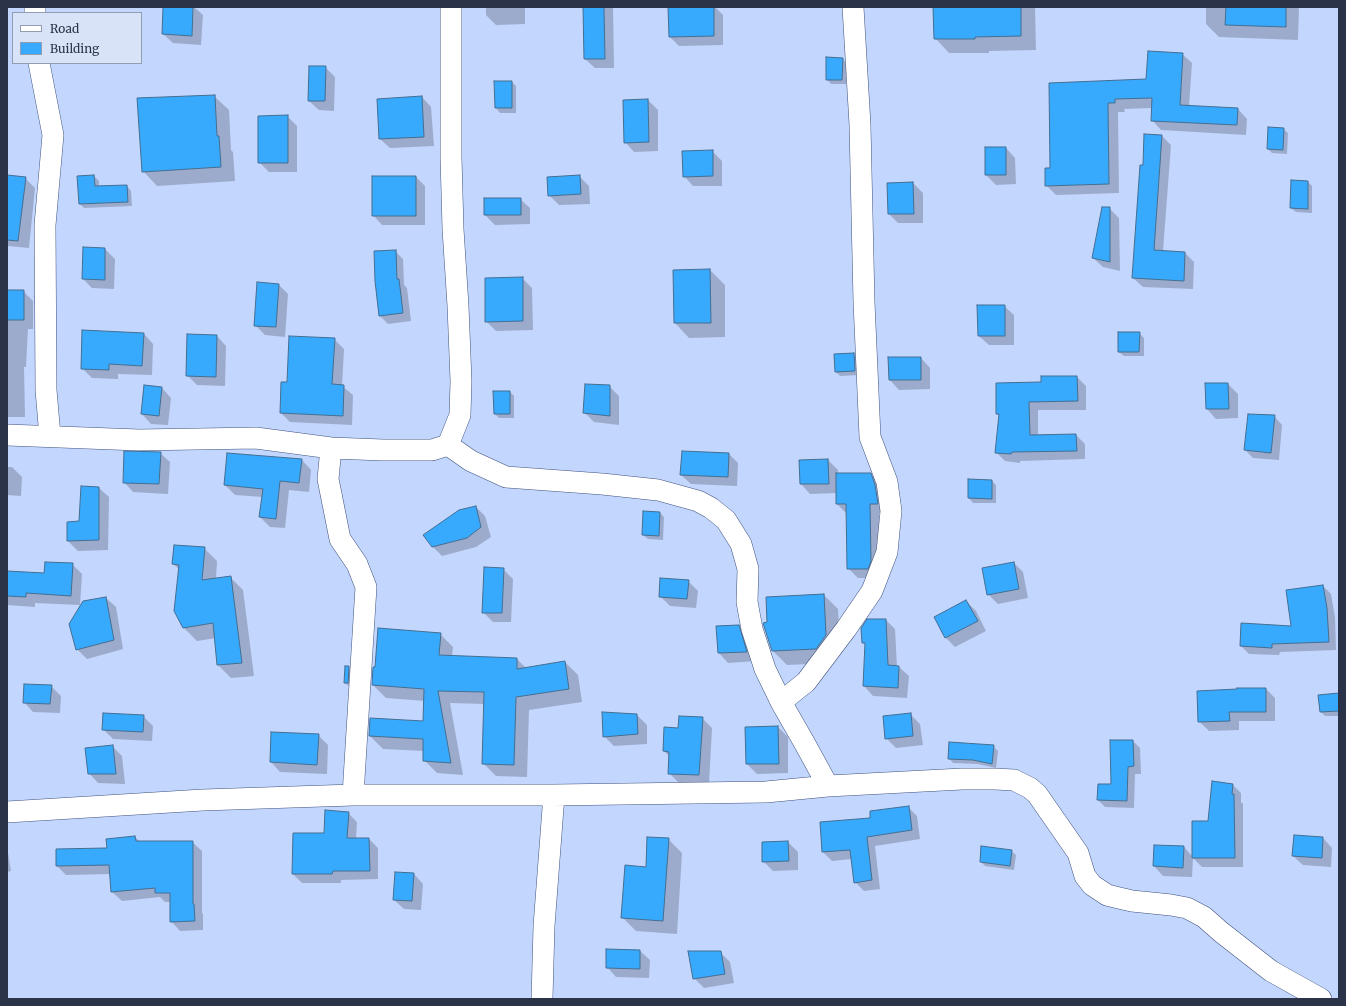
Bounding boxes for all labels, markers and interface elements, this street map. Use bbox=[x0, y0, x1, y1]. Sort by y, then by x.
legend bbox=[12, 12, 142, 64]
text: Road bbox=[50, 21, 79, 36]
text: Building bbox=[50, 41, 99, 56]

